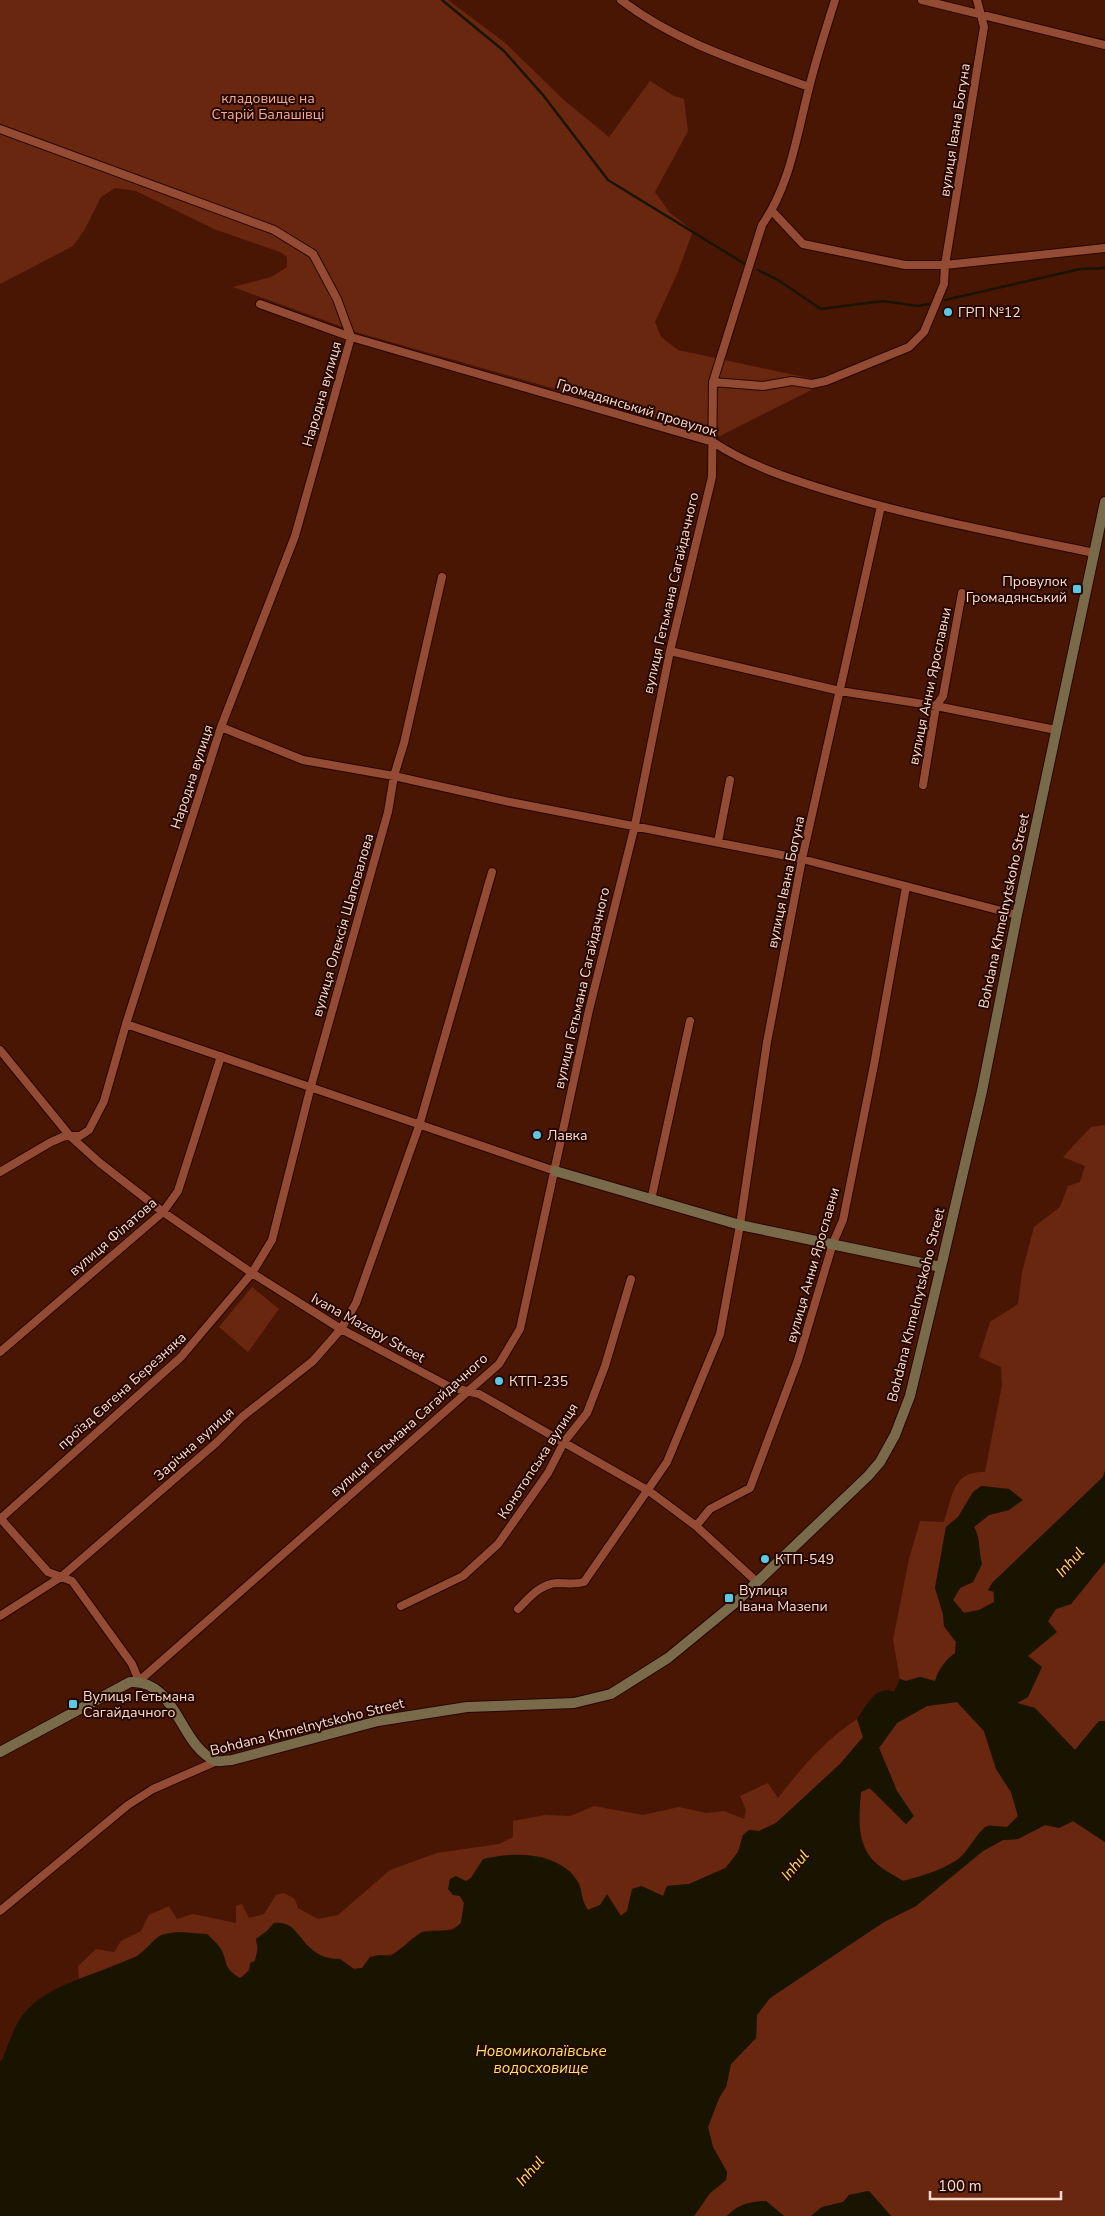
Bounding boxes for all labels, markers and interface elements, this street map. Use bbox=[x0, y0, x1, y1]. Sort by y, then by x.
street label: вулиця Івана Богуна bbox=[935, 62, 975, 198]
park label: кладовище на Старій Балашівці bbox=[211, 89, 325, 124]
place label: ГРП №12 bbox=[958, 303, 1021, 322]
marker: ГРП №12 bbox=[942, 306, 954, 318]
street label: Народна вулиця bbox=[298, 339, 346, 449]
street label: Громадянський провулок bbox=[554, 374, 720, 442]
street label: вулиця Гетьмана Сагайдачного bbox=[639, 490, 703, 696]
place label: Провулок Громадянський bbox=[966, 572, 1068, 607]
marker: Провулок Громадянський bbox=[1071, 583, 1083, 595]
street label: вулиця Анни Ярославни bbox=[904, 605, 956, 767]
street label: Народна вулиця bbox=[166, 722, 218, 832]
street label: Bohdana Khmelnytskoho Street bbox=[974, 812, 1034, 1010]
street label: вулиця Івана Богуна bbox=[763, 814, 809, 950]
street label: вулиця Олексія Шаповалова bbox=[308, 831, 378, 1019]
street label: вулиця Гетьмана Сагайдачного bbox=[550, 885, 614, 1091]
place label: Лавка bbox=[547, 1126, 588, 1145]
marker: Лавка bbox=[531, 1129, 543, 1141]
street label: вулиця Анни Ярославни bbox=[782, 1185, 844, 1345]
street label: вулиця Філатова bbox=[65, 1194, 161, 1280]
street label: Bohdana Khmelnytskoho Street bbox=[883, 1206, 949, 1404]
street label: Ivana Mazepy Street bbox=[308, 1289, 428, 1367]
street label: проїзд Євгена Березняка bbox=[53, 1328, 191, 1454]
street label: вулиця Гетьмана Сагайдачного bbox=[326, 1349, 492, 1501]
place label: КТП-235 bbox=[509, 1372, 568, 1391]
marker: КТП-235 bbox=[493, 1375, 505, 1387]
street label: Конотопська вулиця bbox=[493, 1399, 583, 1523]
street label: Зарічна вулиця bbox=[150, 1403, 238, 1485]
water label: Inhul bbox=[1051, 1543, 1089, 1581]
place label: КТП-549 bbox=[775, 1550, 834, 1569]
marker: КТП-549 bbox=[759, 1553, 771, 1565]
place label: Вулиця Івана Мазепи bbox=[739, 1581, 828, 1616]
marker: Вулиця Івана Мазепи bbox=[723, 1592, 735, 1604]
place label: Вулиця Гетьмана Сагайдачного bbox=[83, 1687, 195, 1722]
street label: Bohdana Khmelnytskoho Street bbox=[208, 1694, 406, 1760]
marker: Вулиця Гетьмана Сагайдачного bbox=[67, 1698, 79, 1710]
water label: Inhul bbox=[776, 1846, 814, 1884]
water label: Новомиколаївське водосховище bbox=[475, 2041, 607, 2078]
water label: Inhul bbox=[511, 2152, 549, 2190]
scale bar bbox=[930, 2168, 1061, 2200]
text: 100 m bbox=[938, 2176, 982, 2196]

